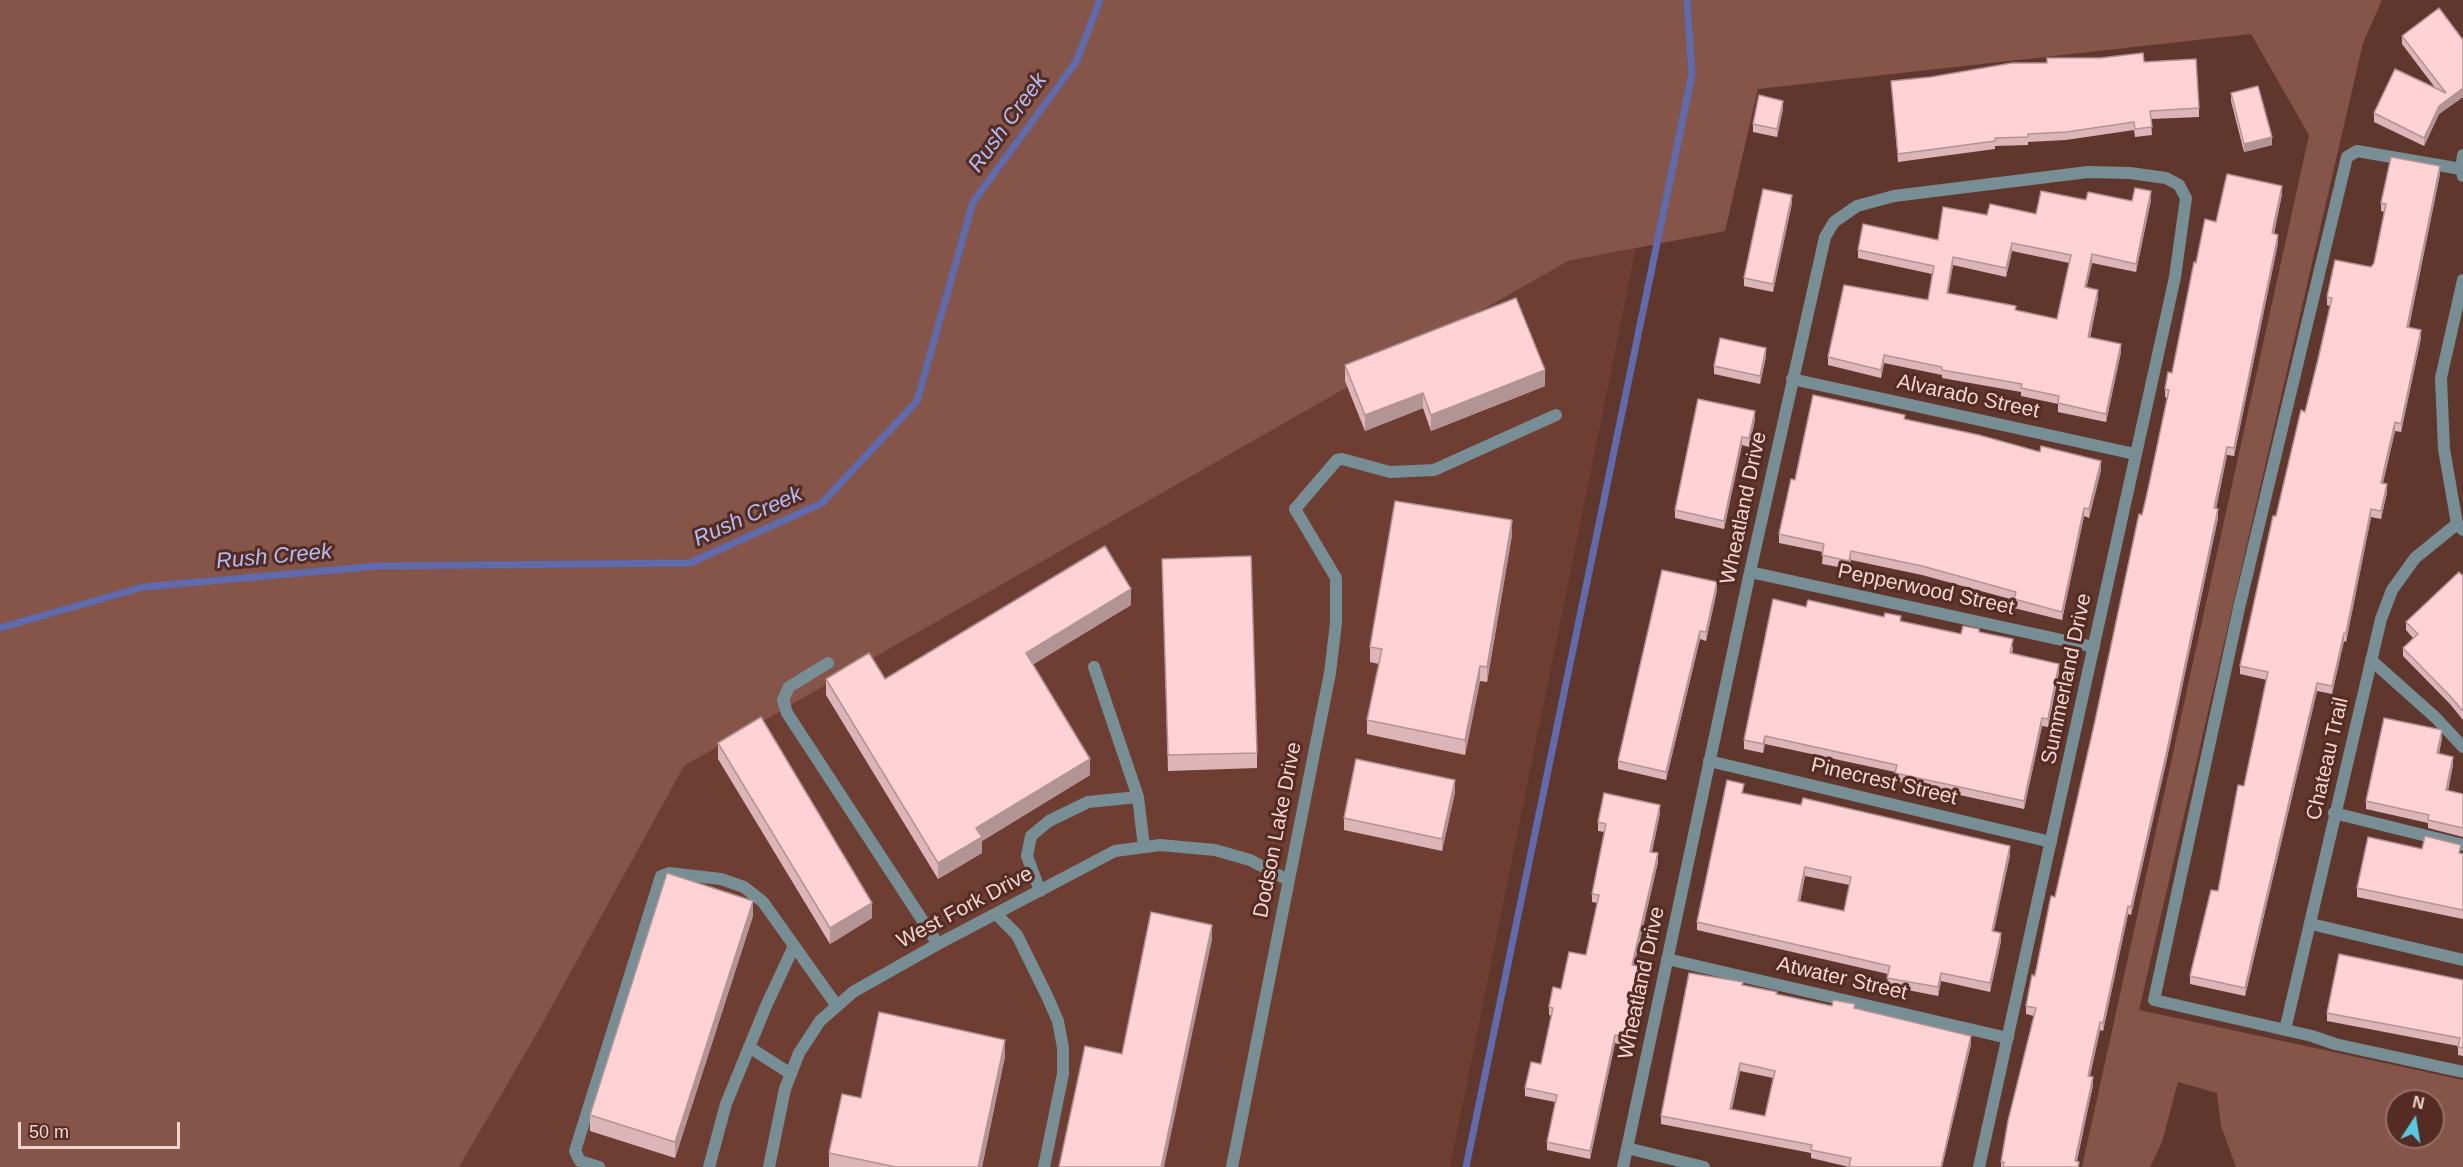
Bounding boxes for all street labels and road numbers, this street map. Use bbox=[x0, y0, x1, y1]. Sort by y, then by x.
street label: Alvarado Street bbox=[1895, 370, 2041, 424]
street label: Wheatland Drive bbox=[1716, 429, 1772, 587]
street label: Pepperwood Street bbox=[1835, 559, 2017, 621]
street label: Summerland Drive bbox=[2037, 591, 2097, 767]
street label: Chateau Trail bbox=[2302, 695, 2354, 823]
street label: Dodson Lake Drive bbox=[1249, 740, 1307, 920]
street label: Pinecrest Street bbox=[1808, 753, 1960, 811]
street label: West Fork Drive bbox=[893, 862, 1037, 954]
street label: Wheatland Drive bbox=[1614, 904, 1670, 1062]
street label: Atwater Street bbox=[1774, 952, 1910, 1006]

